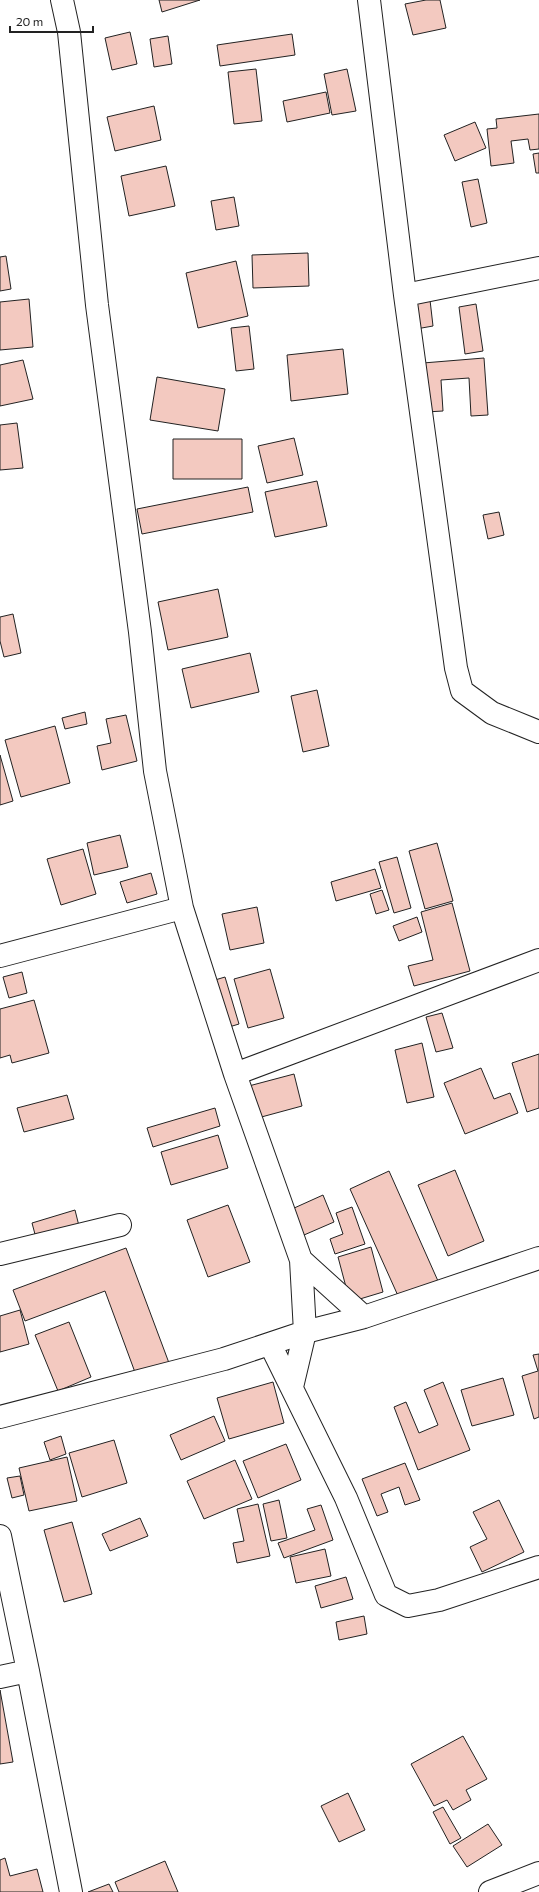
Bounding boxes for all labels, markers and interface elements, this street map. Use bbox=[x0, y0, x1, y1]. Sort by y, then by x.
scale bar bbox=[10, 8, 93, 34]
text: 20 m bbox=[16, 14, 43, 28]

